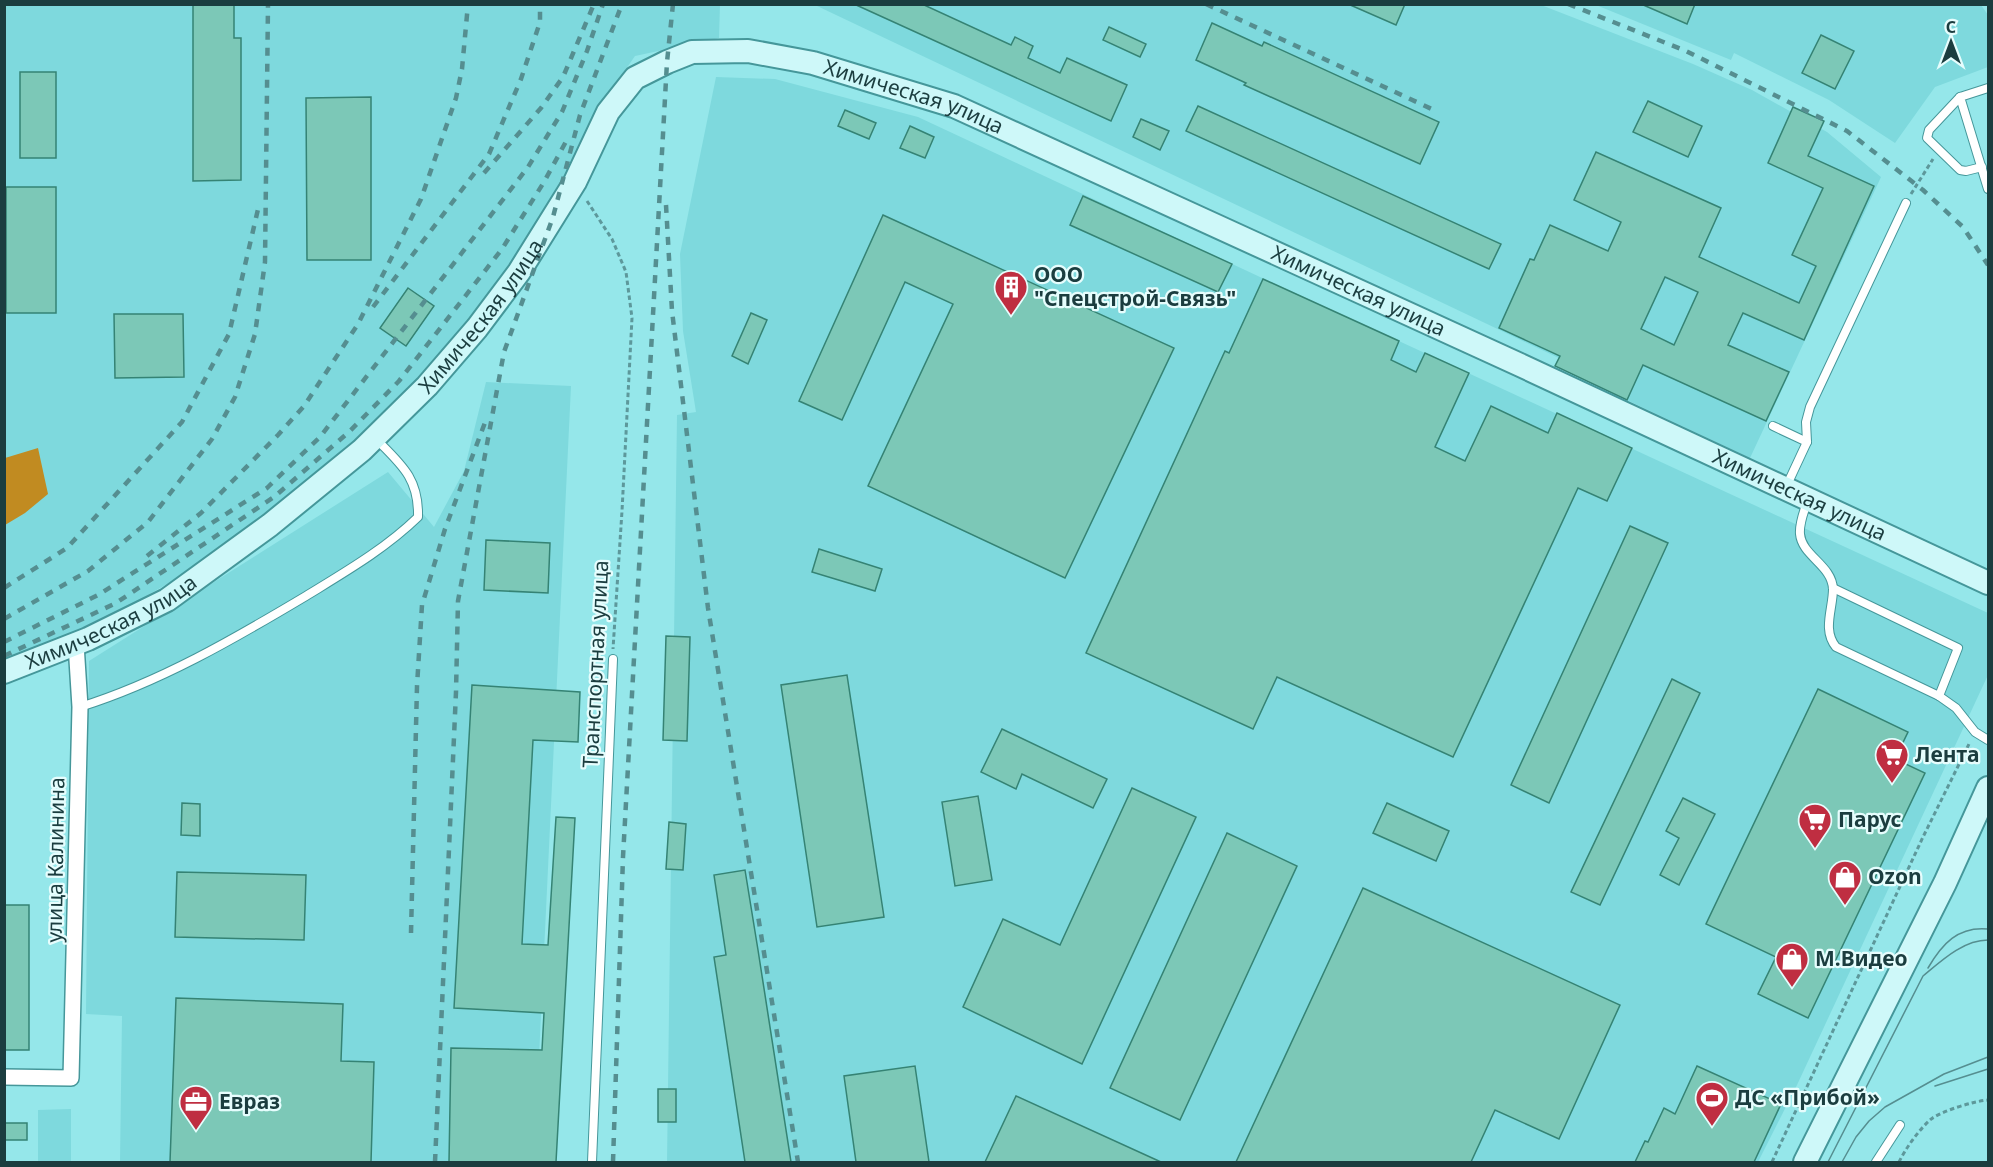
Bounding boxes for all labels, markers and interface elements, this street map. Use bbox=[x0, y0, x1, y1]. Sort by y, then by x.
north arrow bbox=[1921, 12, 1981, 72]
text: С bbox=[1946, 16, 1956, 38]
street label: Химическая улица bbox=[821, 52, 1008, 140]
street label: Химическая улица bbox=[412, 234, 549, 399]
street label: Химическая улица bbox=[1267, 238, 1450, 342]
place label: ООО "Спецстрой-Связь" bbox=[1034, 260, 1236, 312]
building icon: ООО "Спецстрой-Связь" bbox=[993, 269, 1029, 316]
street label: Химическая улица bbox=[1709, 442, 1891, 547]
street label: Транспортная улица bbox=[576, 559, 614, 769]
street label: Химическая улица bbox=[21, 568, 202, 675]
supermarket icon: Лента bbox=[1874, 737, 1910, 784]
place label: Лента bbox=[1915, 740, 1980, 768]
street label: улица Калинина bbox=[40, 777, 70, 943]
supermarket icon: Парус bbox=[1797, 802, 1833, 849]
place label: Парус bbox=[1838, 805, 1902, 833]
shop icon: Ozon bbox=[1827, 859, 1863, 906]
place label: Ozon bbox=[1868, 862, 1922, 890]
shop icon: М.Видео bbox=[1774, 941, 1810, 988]
place label: М.Видео bbox=[1815, 944, 1907, 972]
sports icon: ДC «Прибой» bbox=[1694, 1080, 1730, 1127]
place label: ДC «Прибой» bbox=[1735, 1083, 1880, 1111]
office icon: Евраз bbox=[178, 1084, 214, 1131]
place label: Евраз bbox=[219, 1087, 280, 1115]

